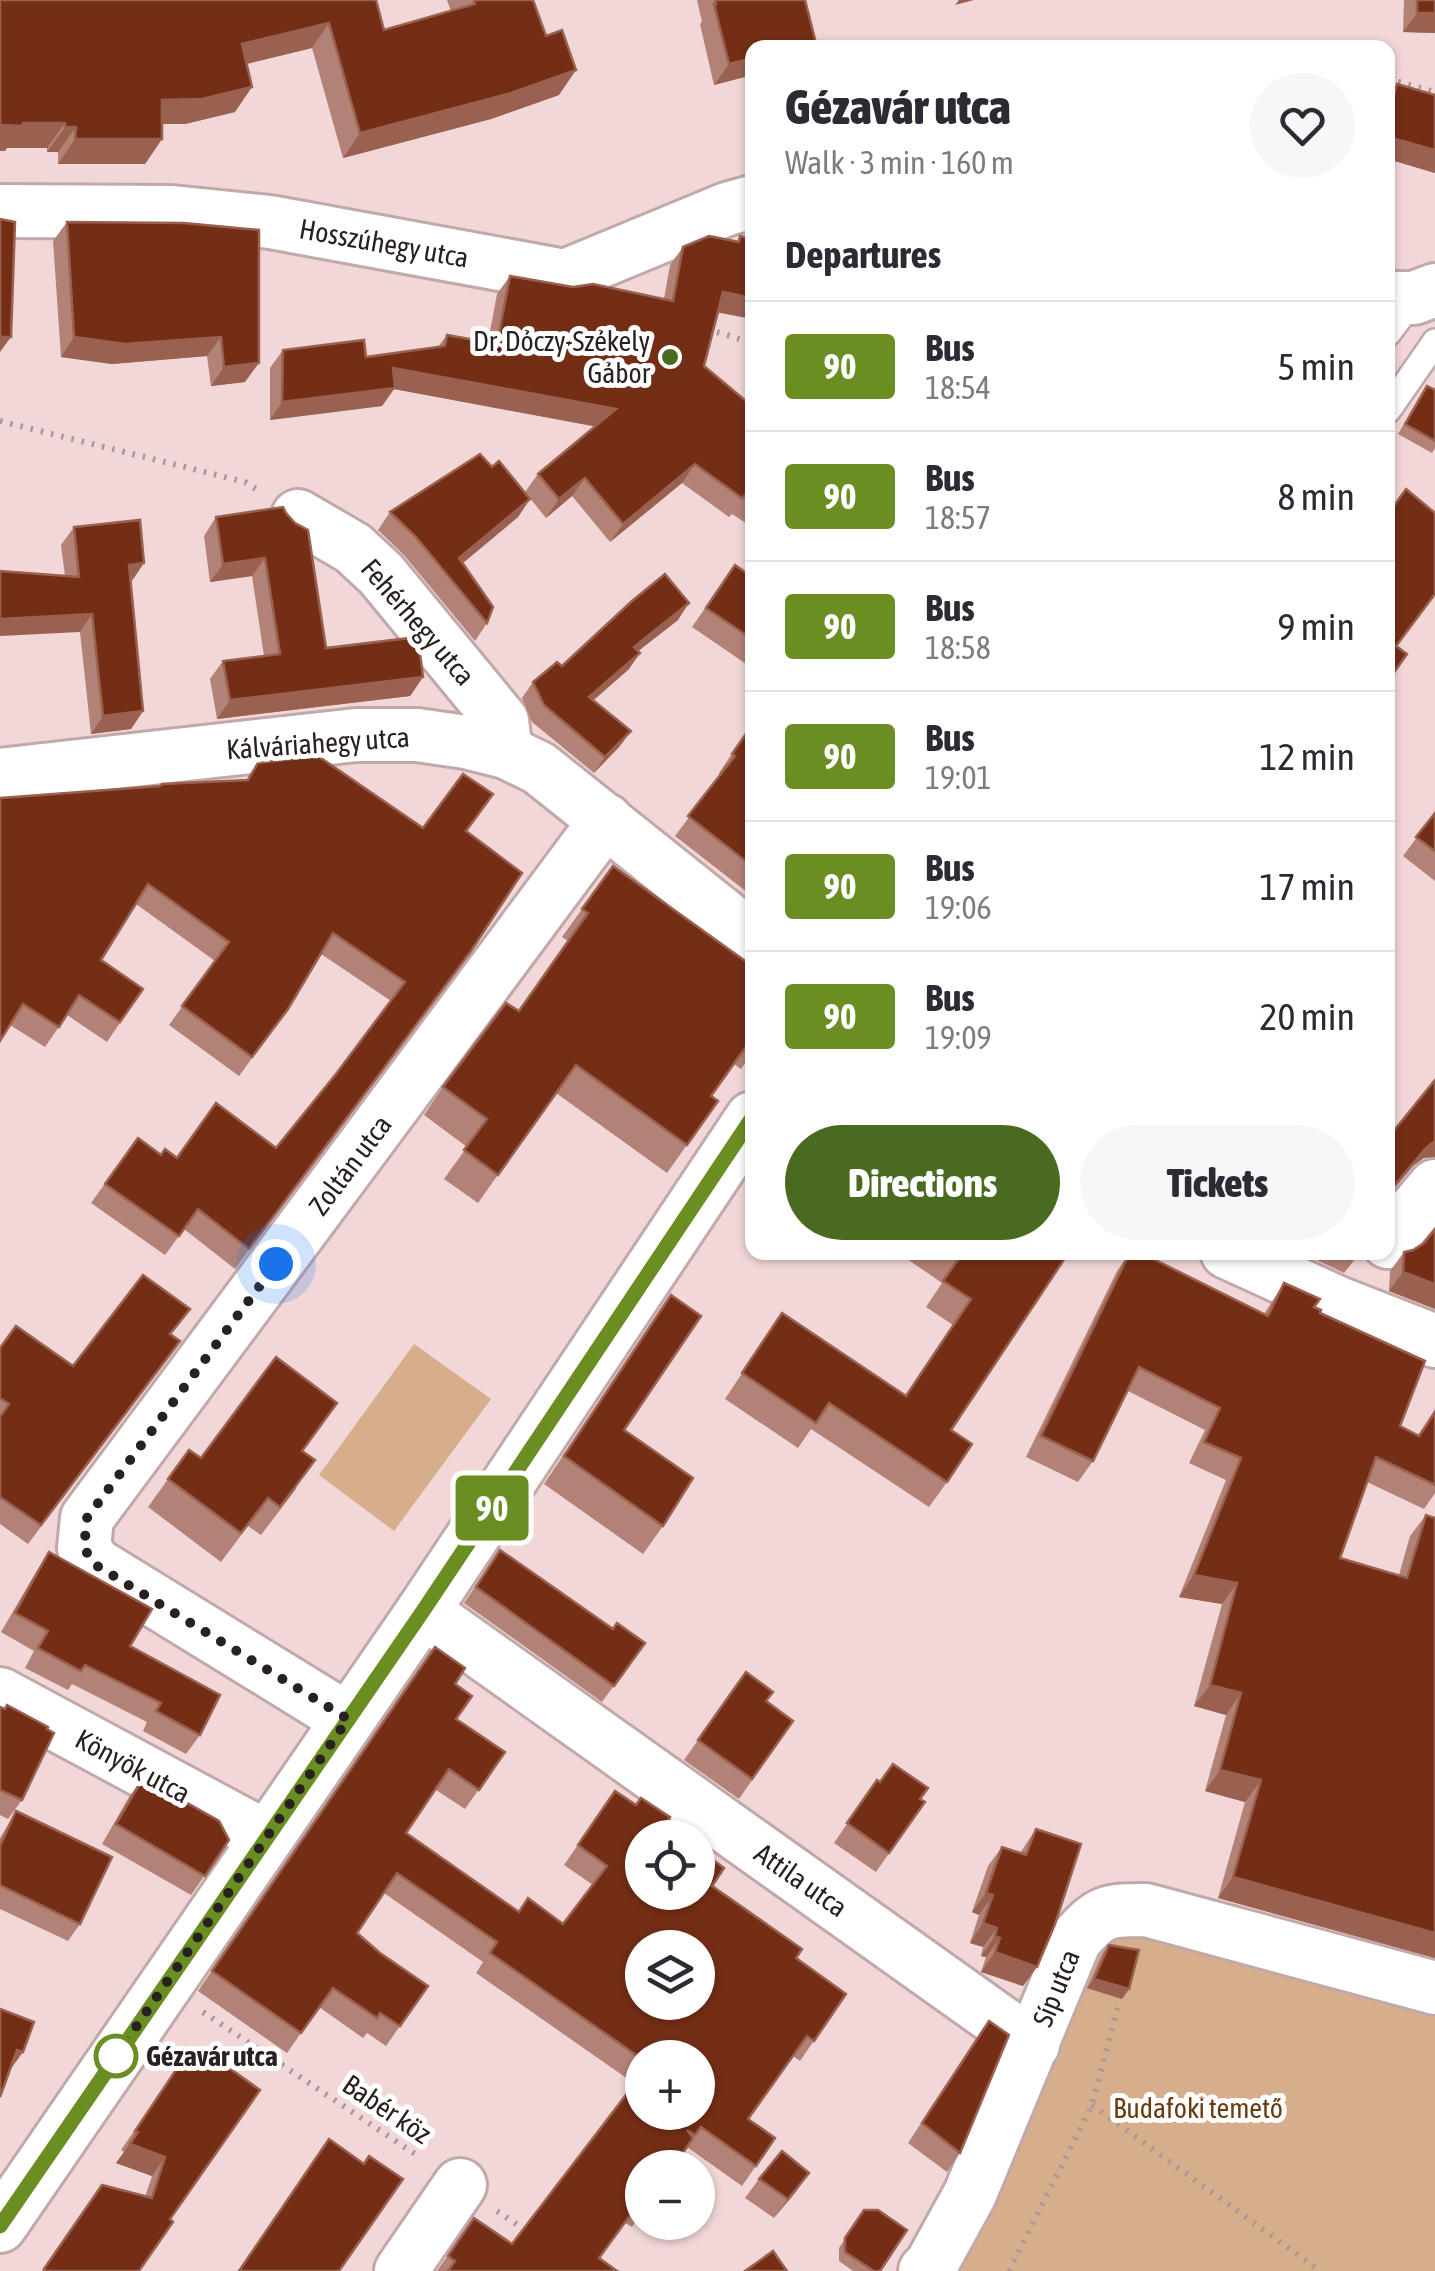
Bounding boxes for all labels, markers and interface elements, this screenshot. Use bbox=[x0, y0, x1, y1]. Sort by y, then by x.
button: heart bbox=[1250, 73, 1355, 178]
text: Gézavár utca bbox=[785, 79, 1011, 134]
text: Walk · 3 min · 160 m bbox=[785, 144, 1014, 181]
street label: Hosszúhegy utca bbox=[297, 212, 471, 274]
text: Departures bbox=[785, 233, 941, 276]
place label: Dr. Dóczy-Székely Gábor bbox=[473, 325, 651, 389]
text: Bus bbox=[925, 326, 975, 369]
text: 5 min bbox=[1277, 345, 1355, 388]
marker: Dr. Dóczy-Székely Gábor bbox=[659, 346, 681, 368]
text: 90 bbox=[824, 346, 856, 386]
text: 18:54 bbox=[925, 369, 991, 406]
text: Bus bbox=[925, 456, 975, 499]
text: 8 min bbox=[1277, 475, 1355, 518]
text: 90 bbox=[824, 476, 856, 516]
text: 18:57 bbox=[925, 499, 991, 536]
street label: Fehérhegy utca bbox=[355, 552, 481, 692]
text: Bus bbox=[925, 586, 975, 629]
text: 9 min bbox=[1277, 605, 1355, 648]
text: 90 bbox=[824, 606, 856, 646]
text: 18:58 bbox=[925, 629, 991, 666]
text: Bus bbox=[925, 716, 975, 759]
street label: Kálváriahegy utca bbox=[225, 721, 411, 765]
text: 12 min bbox=[1260, 735, 1355, 778]
text: 90 bbox=[824, 736, 856, 776]
text: 19:01 bbox=[925, 759, 992, 796]
text: Bus bbox=[925, 846, 975, 889]
text: 17 min bbox=[1260, 865, 1355, 908]
text: 90 bbox=[824, 866, 856, 906]
text: 19:06 bbox=[925, 889, 992, 926]
text: Bus bbox=[925, 976, 975, 1019]
text: 20 min bbox=[1260, 995, 1355, 1038]
text: 90 bbox=[824, 996, 856, 1036]
text: 19:09 bbox=[925, 1019, 992, 1056]
street label: Zoltán utca bbox=[302, 1109, 398, 1221]
button: Directions bbox=[785, 1125, 1060, 1240]
button: Tickets bbox=[1080, 1125, 1355, 1240]
your location bbox=[251, 1239, 301, 1289]
line badge: 90 bbox=[447, 1476, 537, 1540]
text: 90 bbox=[476, 1488, 508, 1528]
street label: Könyök utca bbox=[70, 1722, 196, 1810]
map controls bbox=[625, 1820, 715, 2240]
button: locate bbox=[625, 1820, 715, 1910]
street label: Attila utca bbox=[749, 1837, 853, 1923]
button: layers bbox=[625, 1930, 715, 2020]
street label: Síp utca bbox=[1026, 1945, 1086, 2031]
marker: Gézavár utca bbox=[95, 2035, 137, 2077]
place label: Gézavár utca bbox=[146, 2040, 278, 2072]
button: + bbox=[625, 2040, 715, 2130]
street label: Babér köz bbox=[337, 2068, 437, 2150]
park label: Budafoki temető bbox=[1113, 2092, 1283, 2124]
button: − bbox=[625, 2150, 715, 2240]

